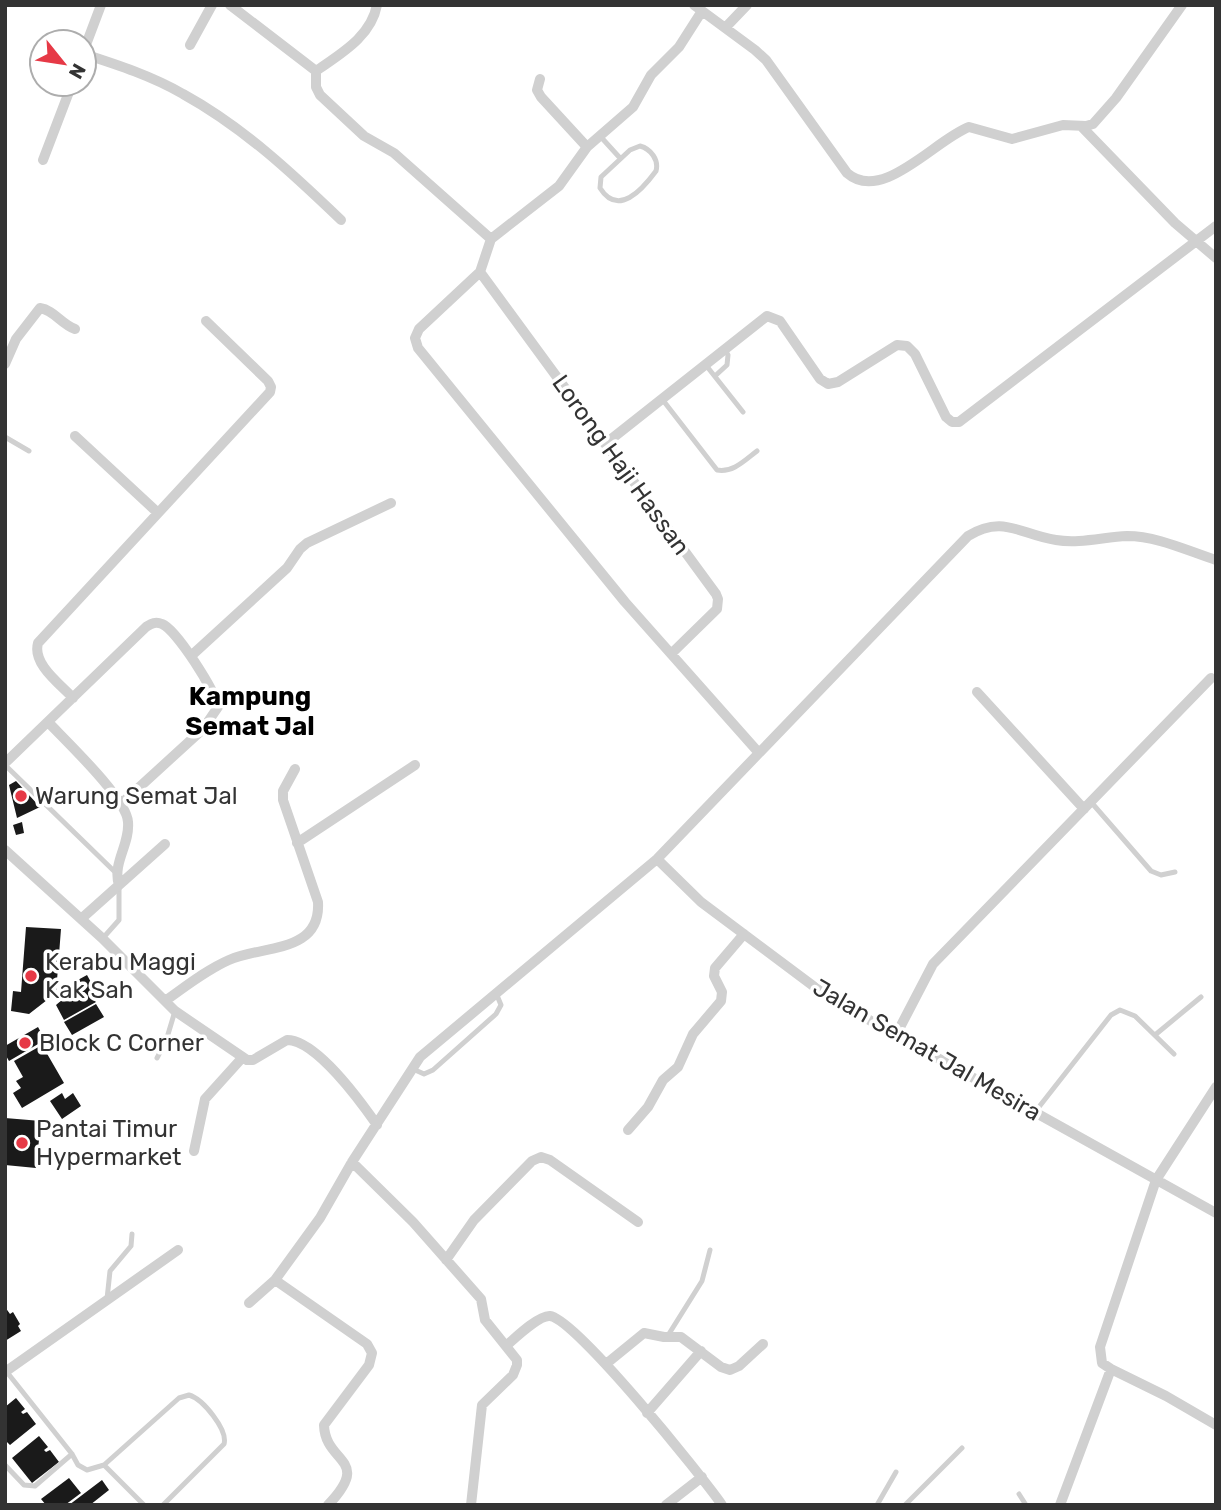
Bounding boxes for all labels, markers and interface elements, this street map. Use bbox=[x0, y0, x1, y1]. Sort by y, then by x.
north arrow bbox=[28, 28, 98, 98]
text: N bbox=[64, 60, 91, 83]
street label: Lorong Haji Hassan bbox=[546, 370, 696, 560]
district label: Kampung Semat Jal bbox=[185, 681, 315, 742]
place label: Warung Semat Jal bbox=[35, 782, 238, 810]
marker: Warung Semat Jal bbox=[13, 788, 29, 804]
place label: Kerabu Maggi Kak Sah bbox=[45, 948, 196, 1004]
marker: Kerabu Maggi Kak Sah bbox=[23, 968, 39, 984]
street label: Jalan Semat Jal Mesira bbox=[808, 973, 1046, 1127]
place label: Block C Corner bbox=[39, 1029, 204, 1057]
marker: Block C Corner bbox=[17, 1035, 33, 1051]
place label: Pantai Timur Hypermarket bbox=[36, 1115, 182, 1171]
marker: Pantai Timur Hypermarket bbox=[14, 1135, 30, 1151]

